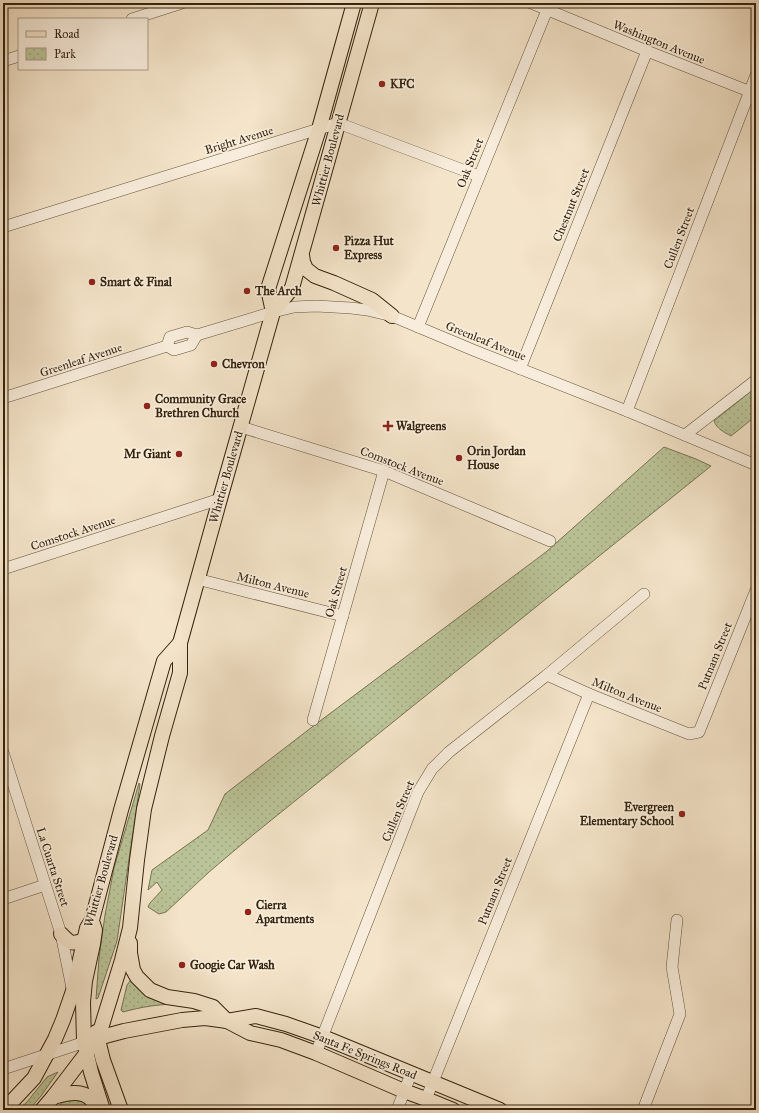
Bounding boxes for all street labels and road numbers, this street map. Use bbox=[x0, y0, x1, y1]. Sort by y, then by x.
street label: Washington Avenue bbox=[611, 17, 707, 68]
street label: Whittier Boulevard bbox=[309, 112, 347, 208]
street label: Bright Avenue bbox=[203, 123, 275, 158]
street label: Oak Street bbox=[454, 135, 487, 190]
street label: Chestnut Street bbox=[550, 166, 592, 244]
street label: Cullen Street bbox=[661, 204, 697, 271]
street label: Greenleaf Avenue bbox=[444, 318, 528, 364]
street label: Greenleaf Avenue bbox=[38, 340, 124, 380]
street label: Whittier Boulevard bbox=[206, 429, 246, 525]
street label: Comstock Avenue bbox=[358, 444, 446, 488]
street label: Comstock Avenue bbox=[29, 513, 117, 553]
street label: Oak Street bbox=[322, 564, 350, 619]
street label: Milton Avenue bbox=[235, 569, 311, 601]
street label: Putnam Street bbox=[695, 620, 735, 692]
street label: Milton Avenue bbox=[590, 675, 664, 715]
street label: Cullen Street bbox=[379, 778, 417, 844]
street label: La Cuarta Street bbox=[34, 826, 73, 909]
street label: Whittier Boulevard bbox=[81, 833, 121, 929]
street label: Putnam Street bbox=[475, 855, 515, 927]
street label: Santa Fe Springs Road bbox=[311, 1028, 419, 1083]

